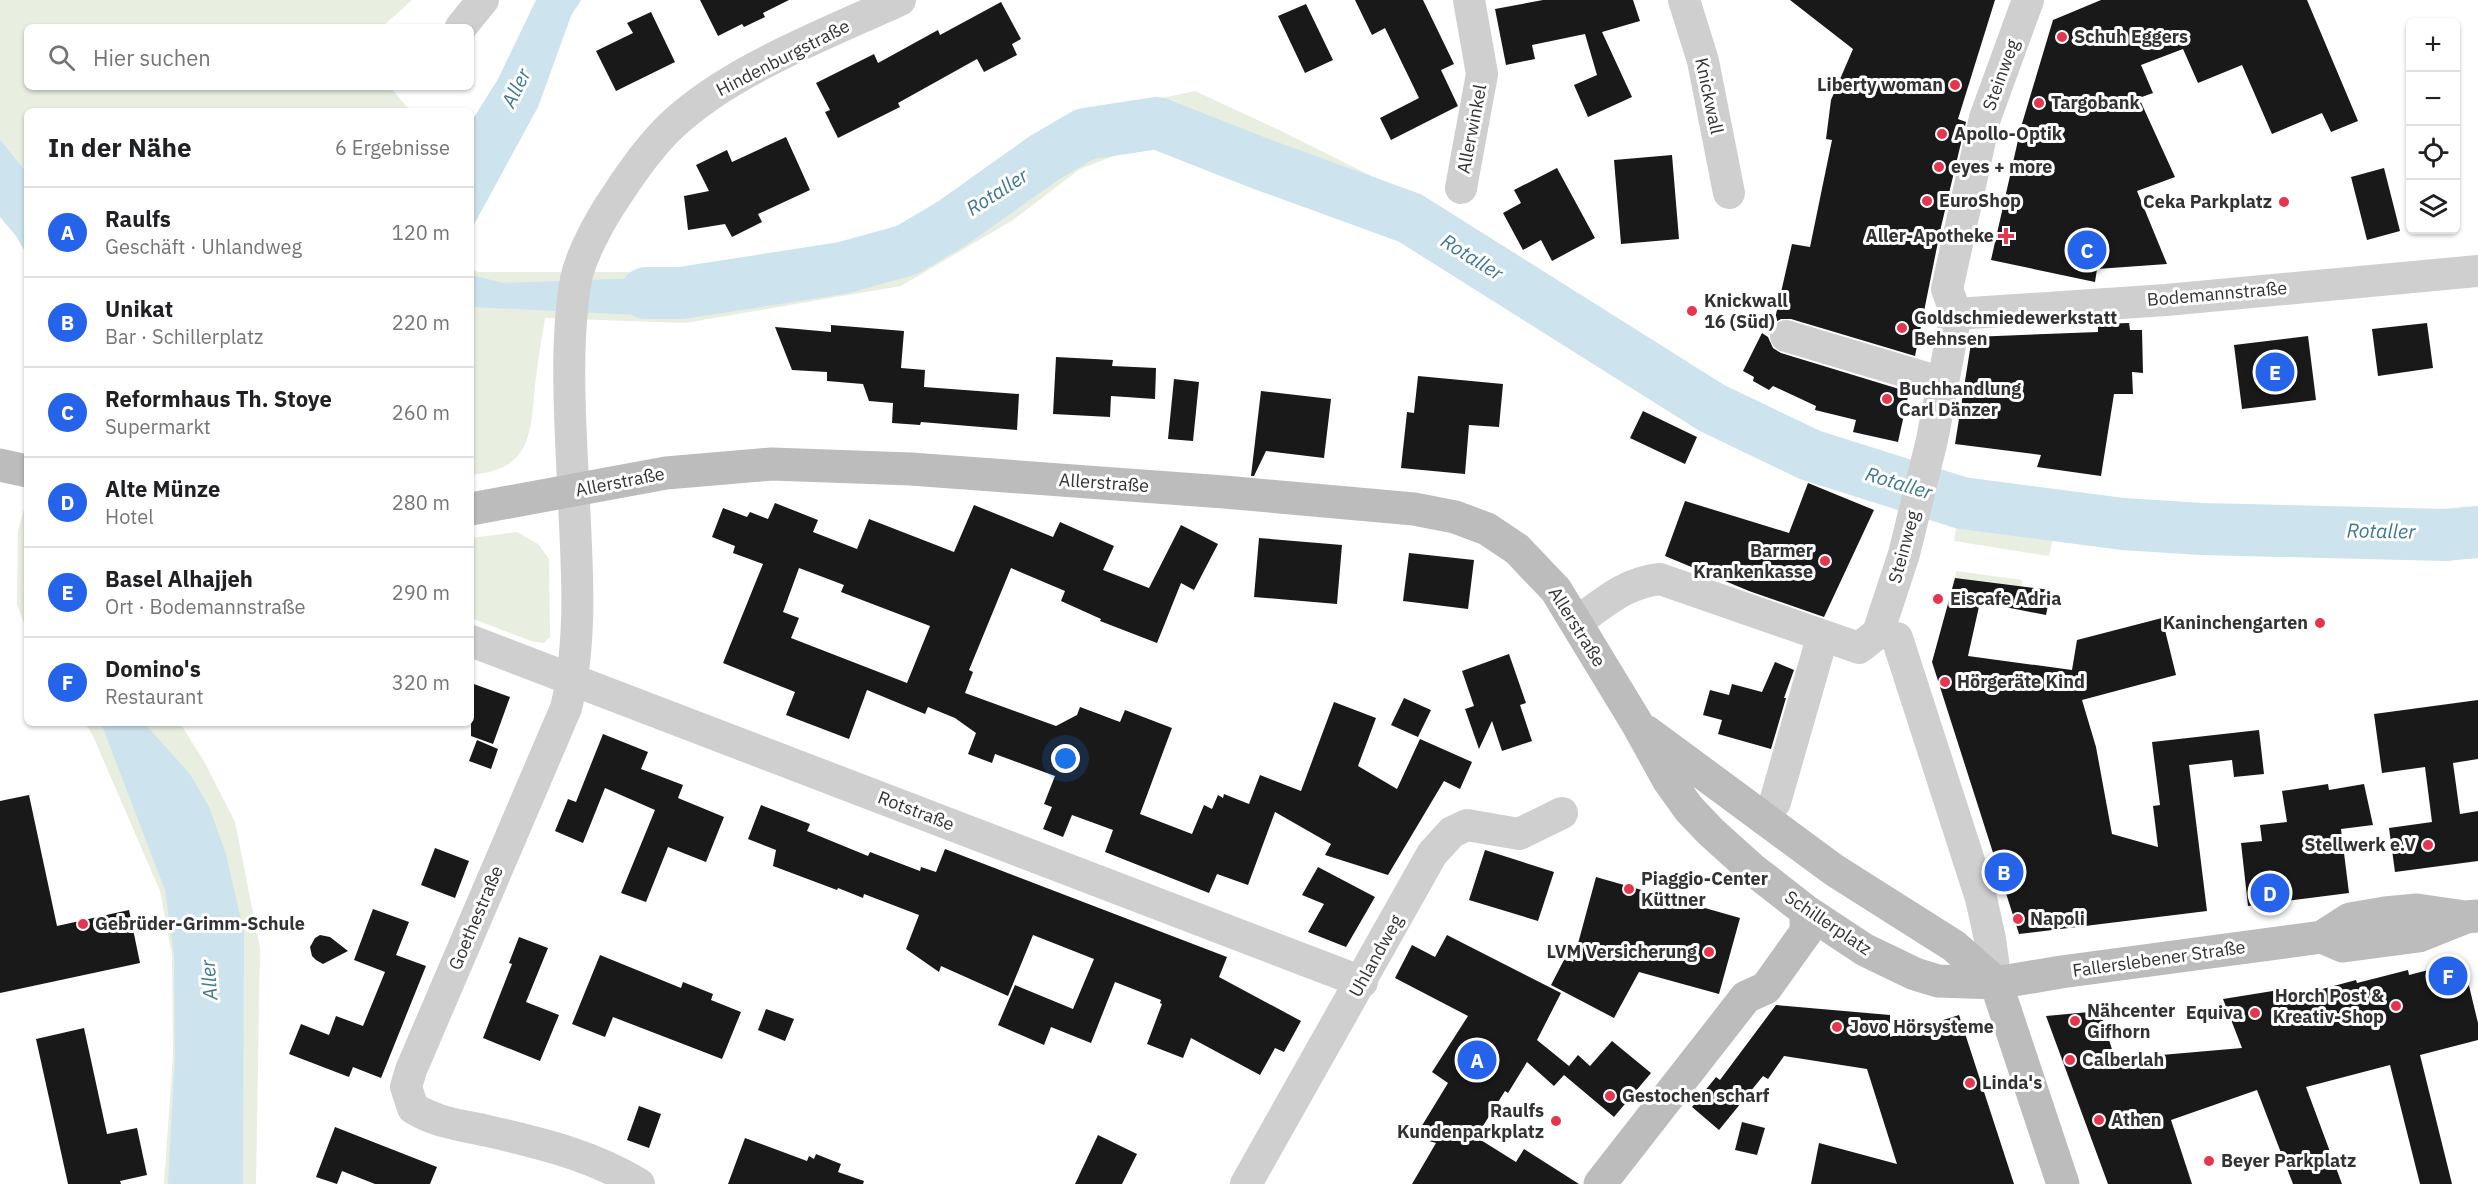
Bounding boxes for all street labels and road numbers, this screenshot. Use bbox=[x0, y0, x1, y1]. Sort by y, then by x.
street label: Hindenburgstraße bbox=[712, 14, 854, 101]
street label: Steinweg bbox=[1977, 36, 2024, 114]
street label: Knickwall bbox=[1690, 56, 1729, 136]
street label: Allerwinkel bbox=[1452, 82, 1491, 175]
street label: Bodemannstraße bbox=[2146, 276, 2288, 311]
street label: Allerstraße bbox=[573, 462, 667, 501]
street label: Allerstraße bbox=[1058, 468, 1150, 497]
street label: Steinweg bbox=[1883, 508, 1924, 586]
street label: Allerstraße bbox=[1544, 582, 1611, 671]
street label: Rotstraße bbox=[875, 785, 958, 836]
street label: Goethestraße bbox=[443, 862, 508, 974]
street label: Schillerplatz bbox=[1780, 885, 1876, 960]
street label: Uhlandweg bbox=[1344, 910, 1408, 1001]
street label: Fallerslebener Straße bbox=[2071, 935, 2247, 982]

